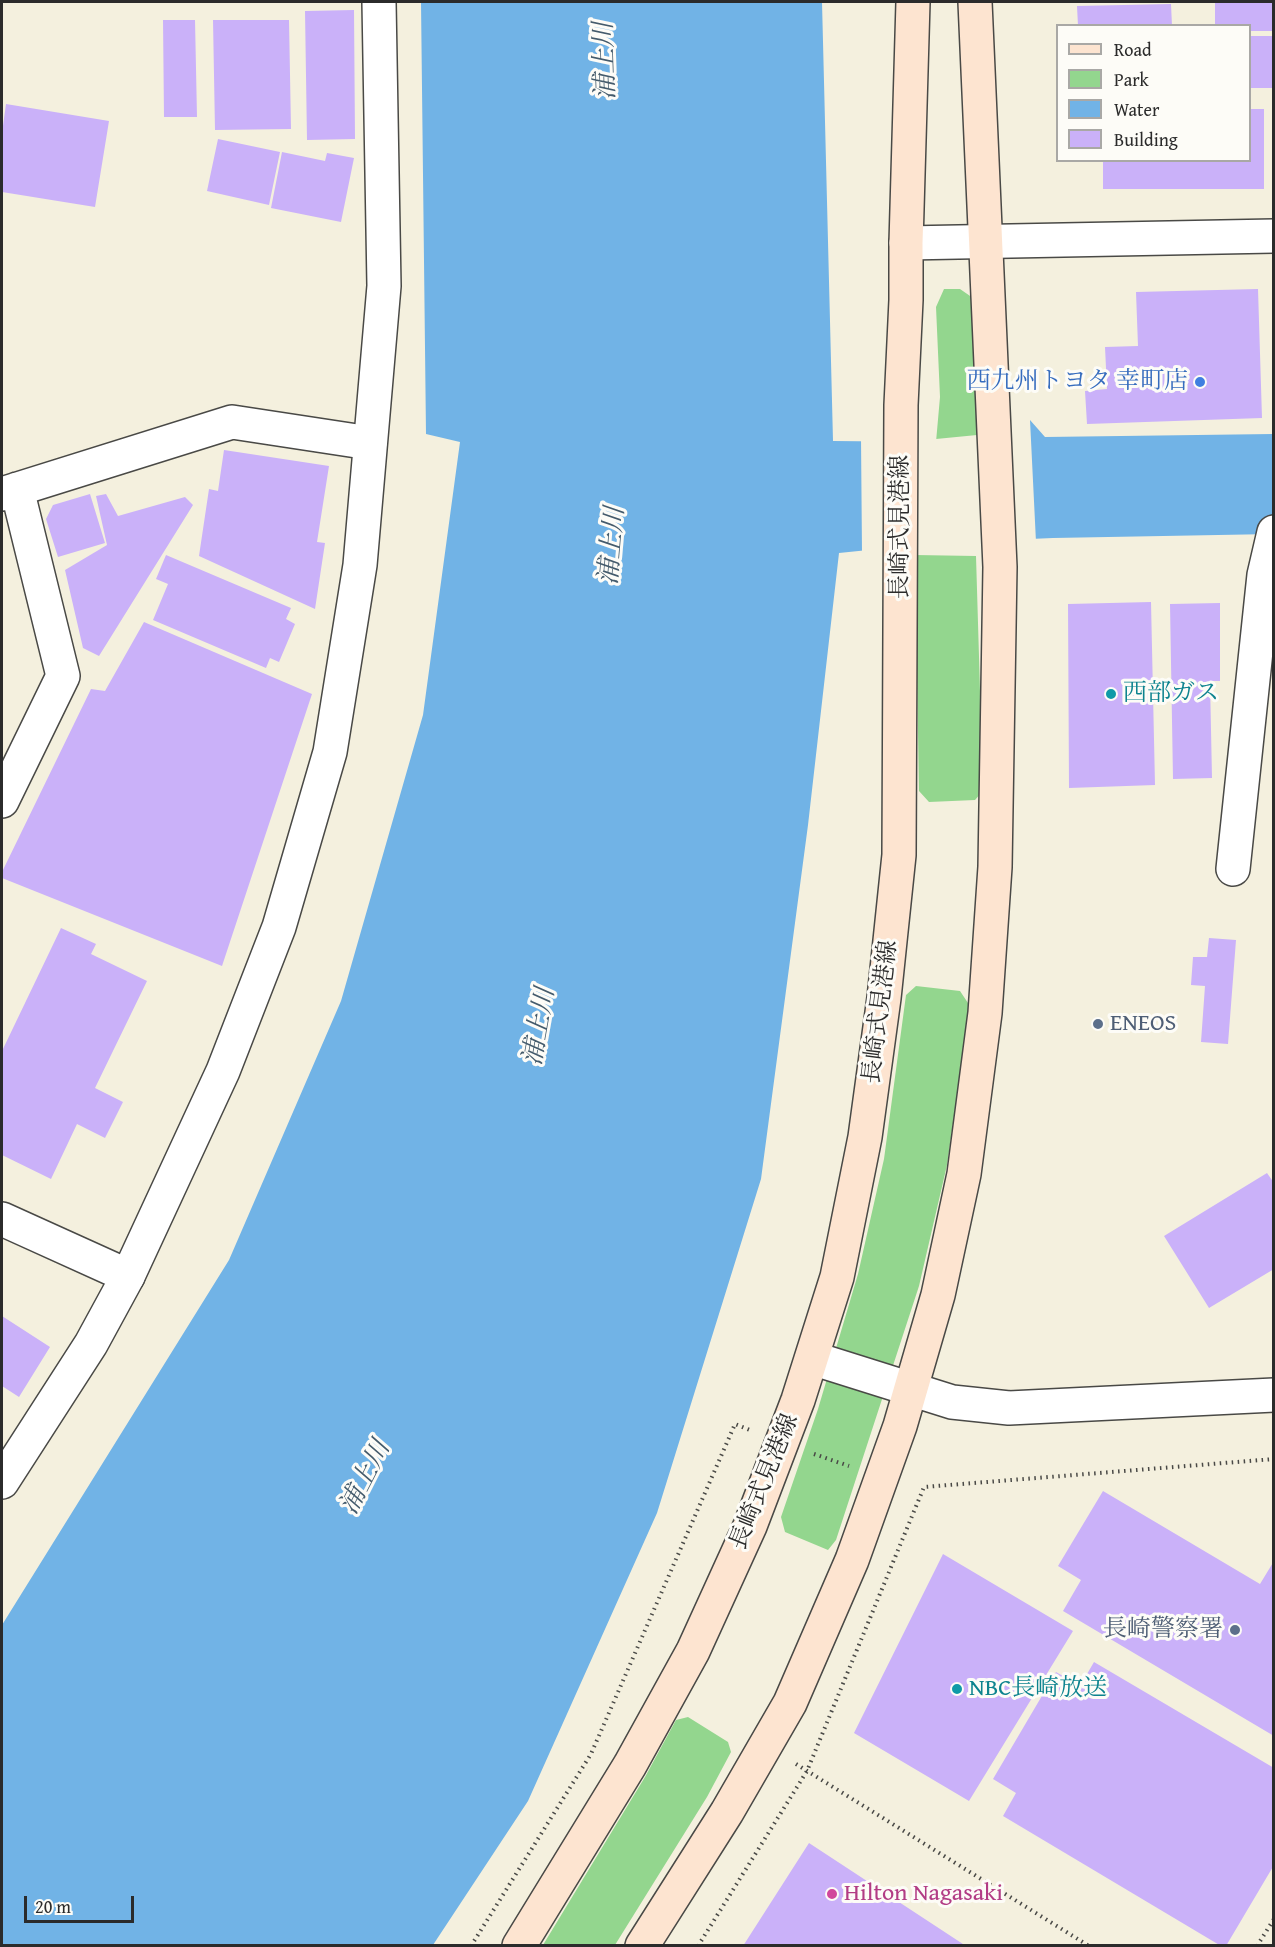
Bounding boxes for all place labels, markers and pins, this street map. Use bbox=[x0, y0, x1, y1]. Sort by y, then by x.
place label: 西九州トヨタ 幸町店 bbox=[967, 368, 1188, 396]
marker: 西九州トヨタ 幸町店 bbox=[1193, 375, 1207, 389]
place label: 西部ガス bbox=[1123, 680, 1219, 708]
marker: 西部ガス bbox=[1104, 687, 1118, 701]
place label: ENEOS bbox=[1110, 1010, 1176, 1038]
marker: ENEOS bbox=[1091, 1017, 1105, 1031]
place label: 長崎警察署 bbox=[1103, 1616, 1223, 1644]
marker: 長崎警察署 bbox=[1228, 1623, 1242, 1637]
place label: NBC長崎放送 bbox=[969, 1675, 1107, 1703]
marker: NBC長崎放送 bbox=[950, 1682, 964, 1696]
place label: Hilton Nagasaki bbox=[844, 1880, 1003, 1908]
marker: Hilton Nagasaki bbox=[825, 1887, 839, 1901]

